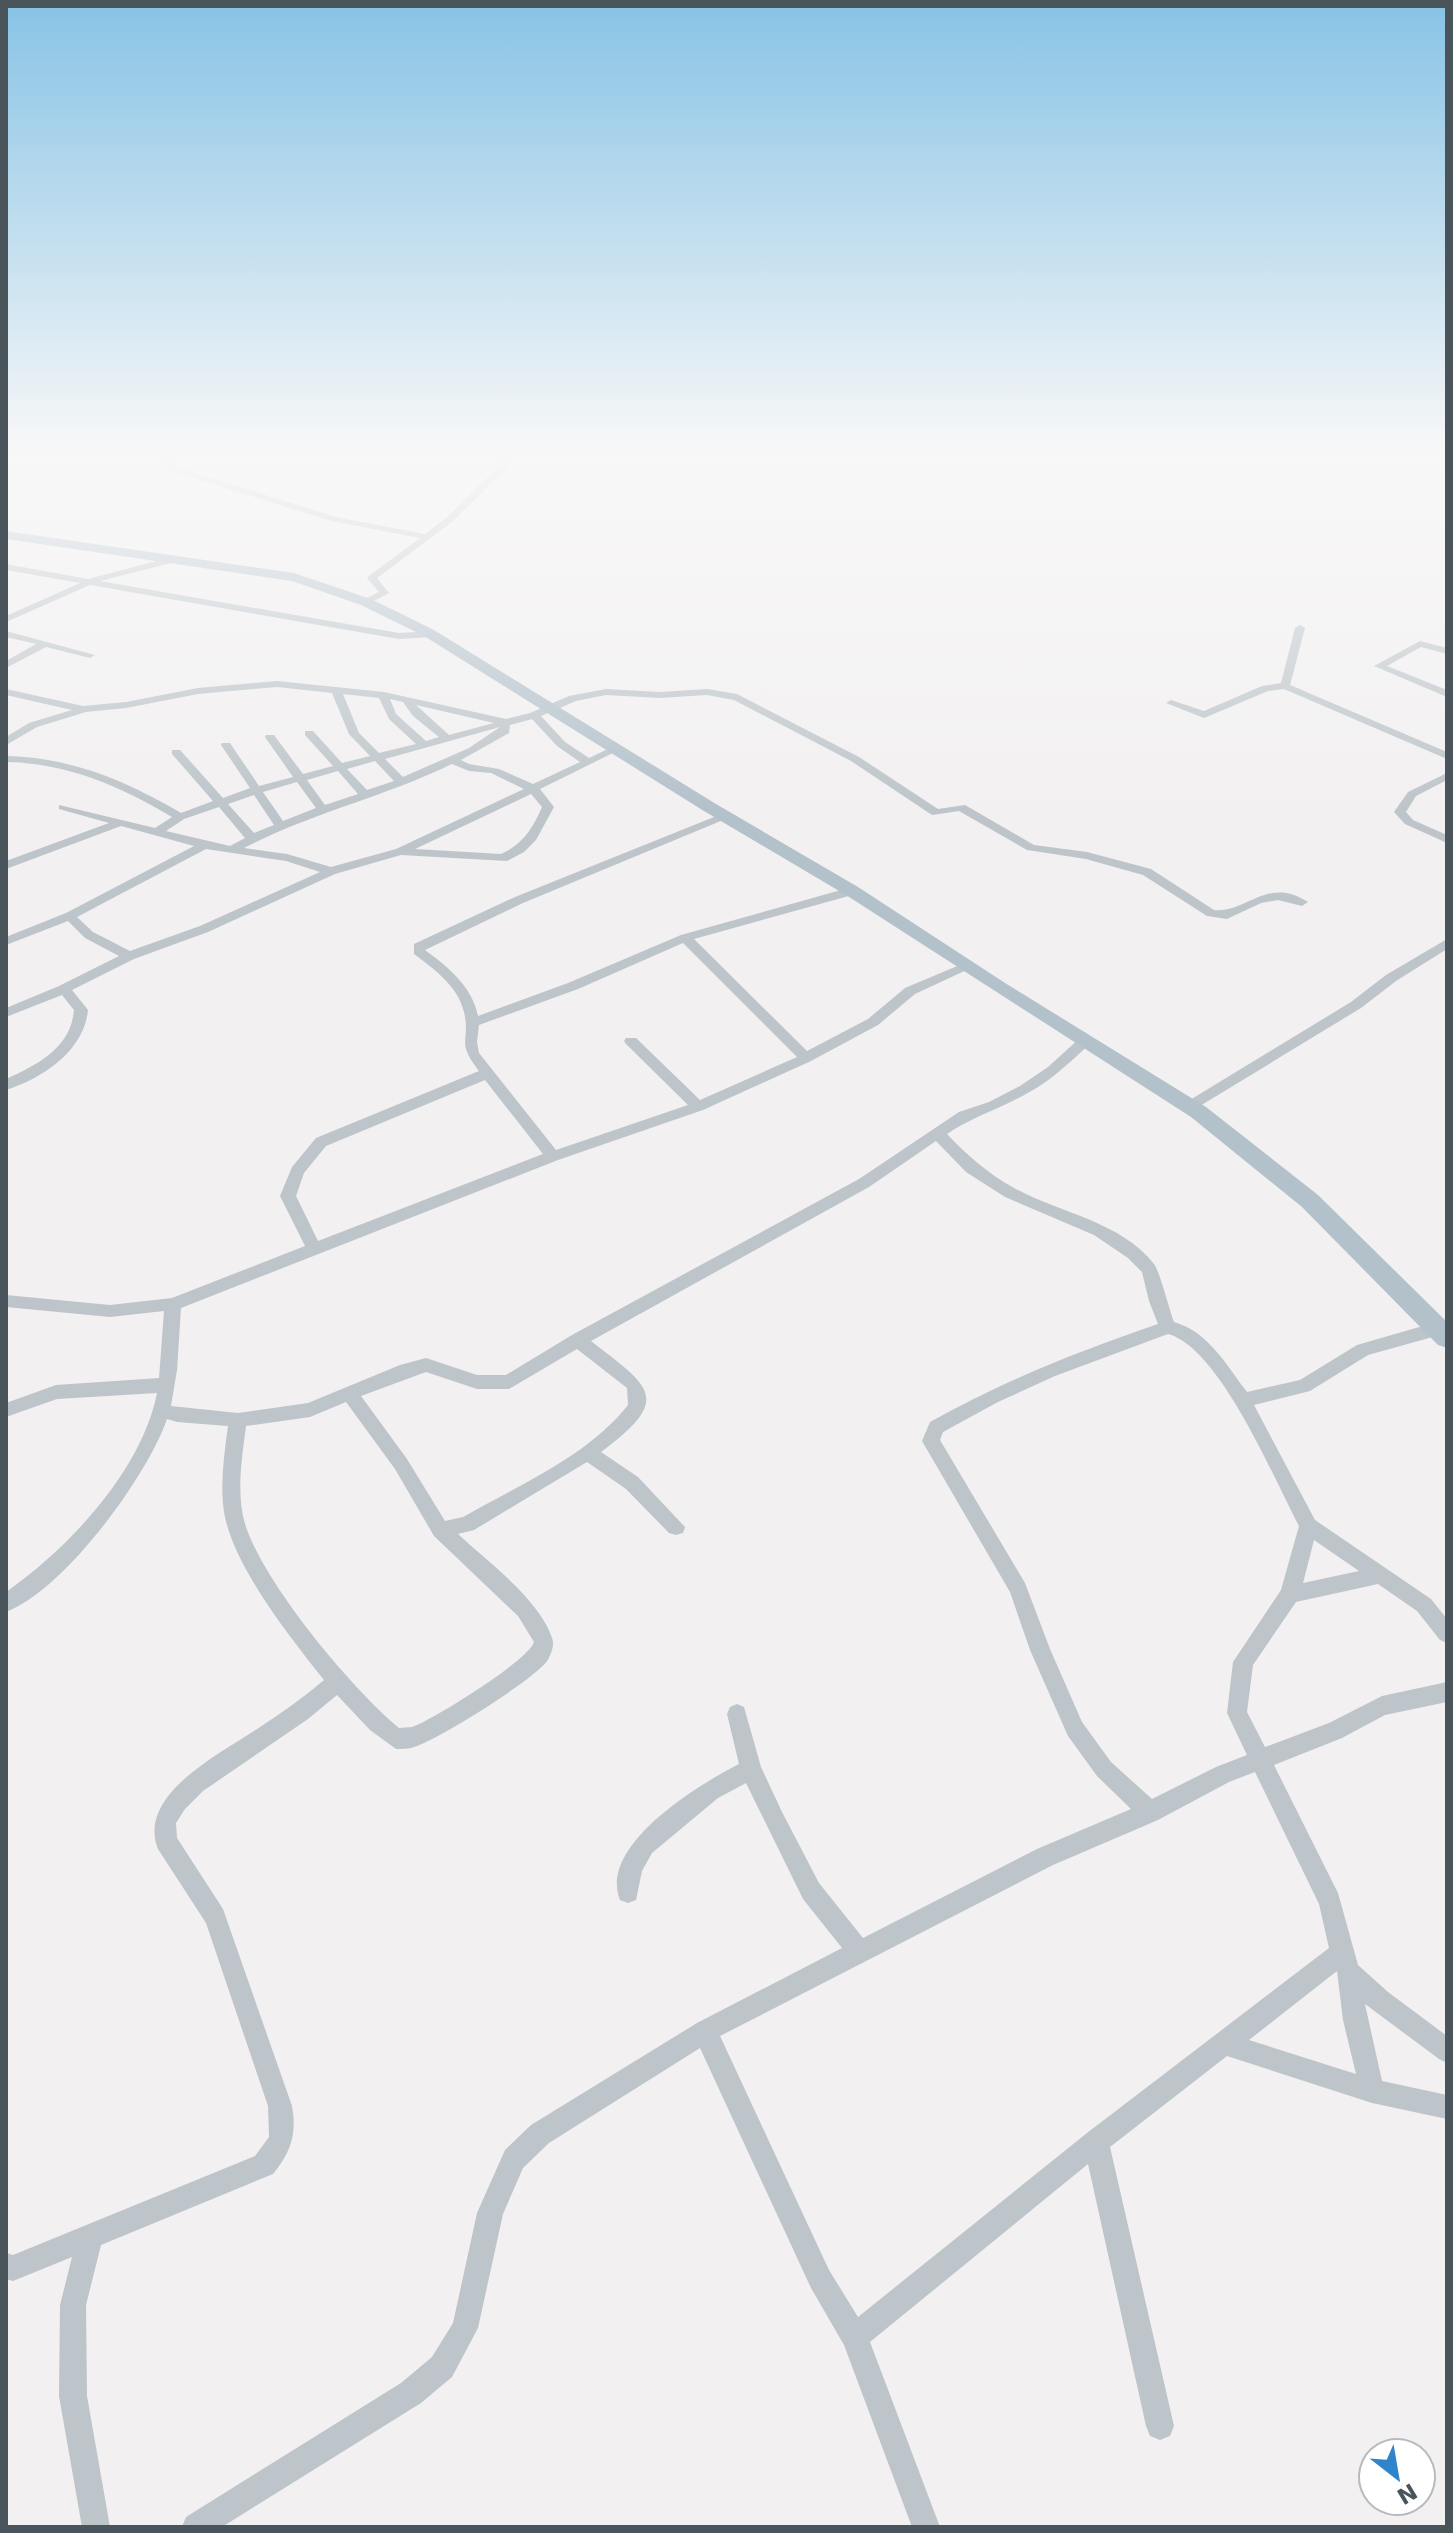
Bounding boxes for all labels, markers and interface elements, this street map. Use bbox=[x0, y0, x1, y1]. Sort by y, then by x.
north arrow bbox=[1357, 2437, 1437, 2517]
text: N bbox=[1393, 2478, 1421, 2509]

